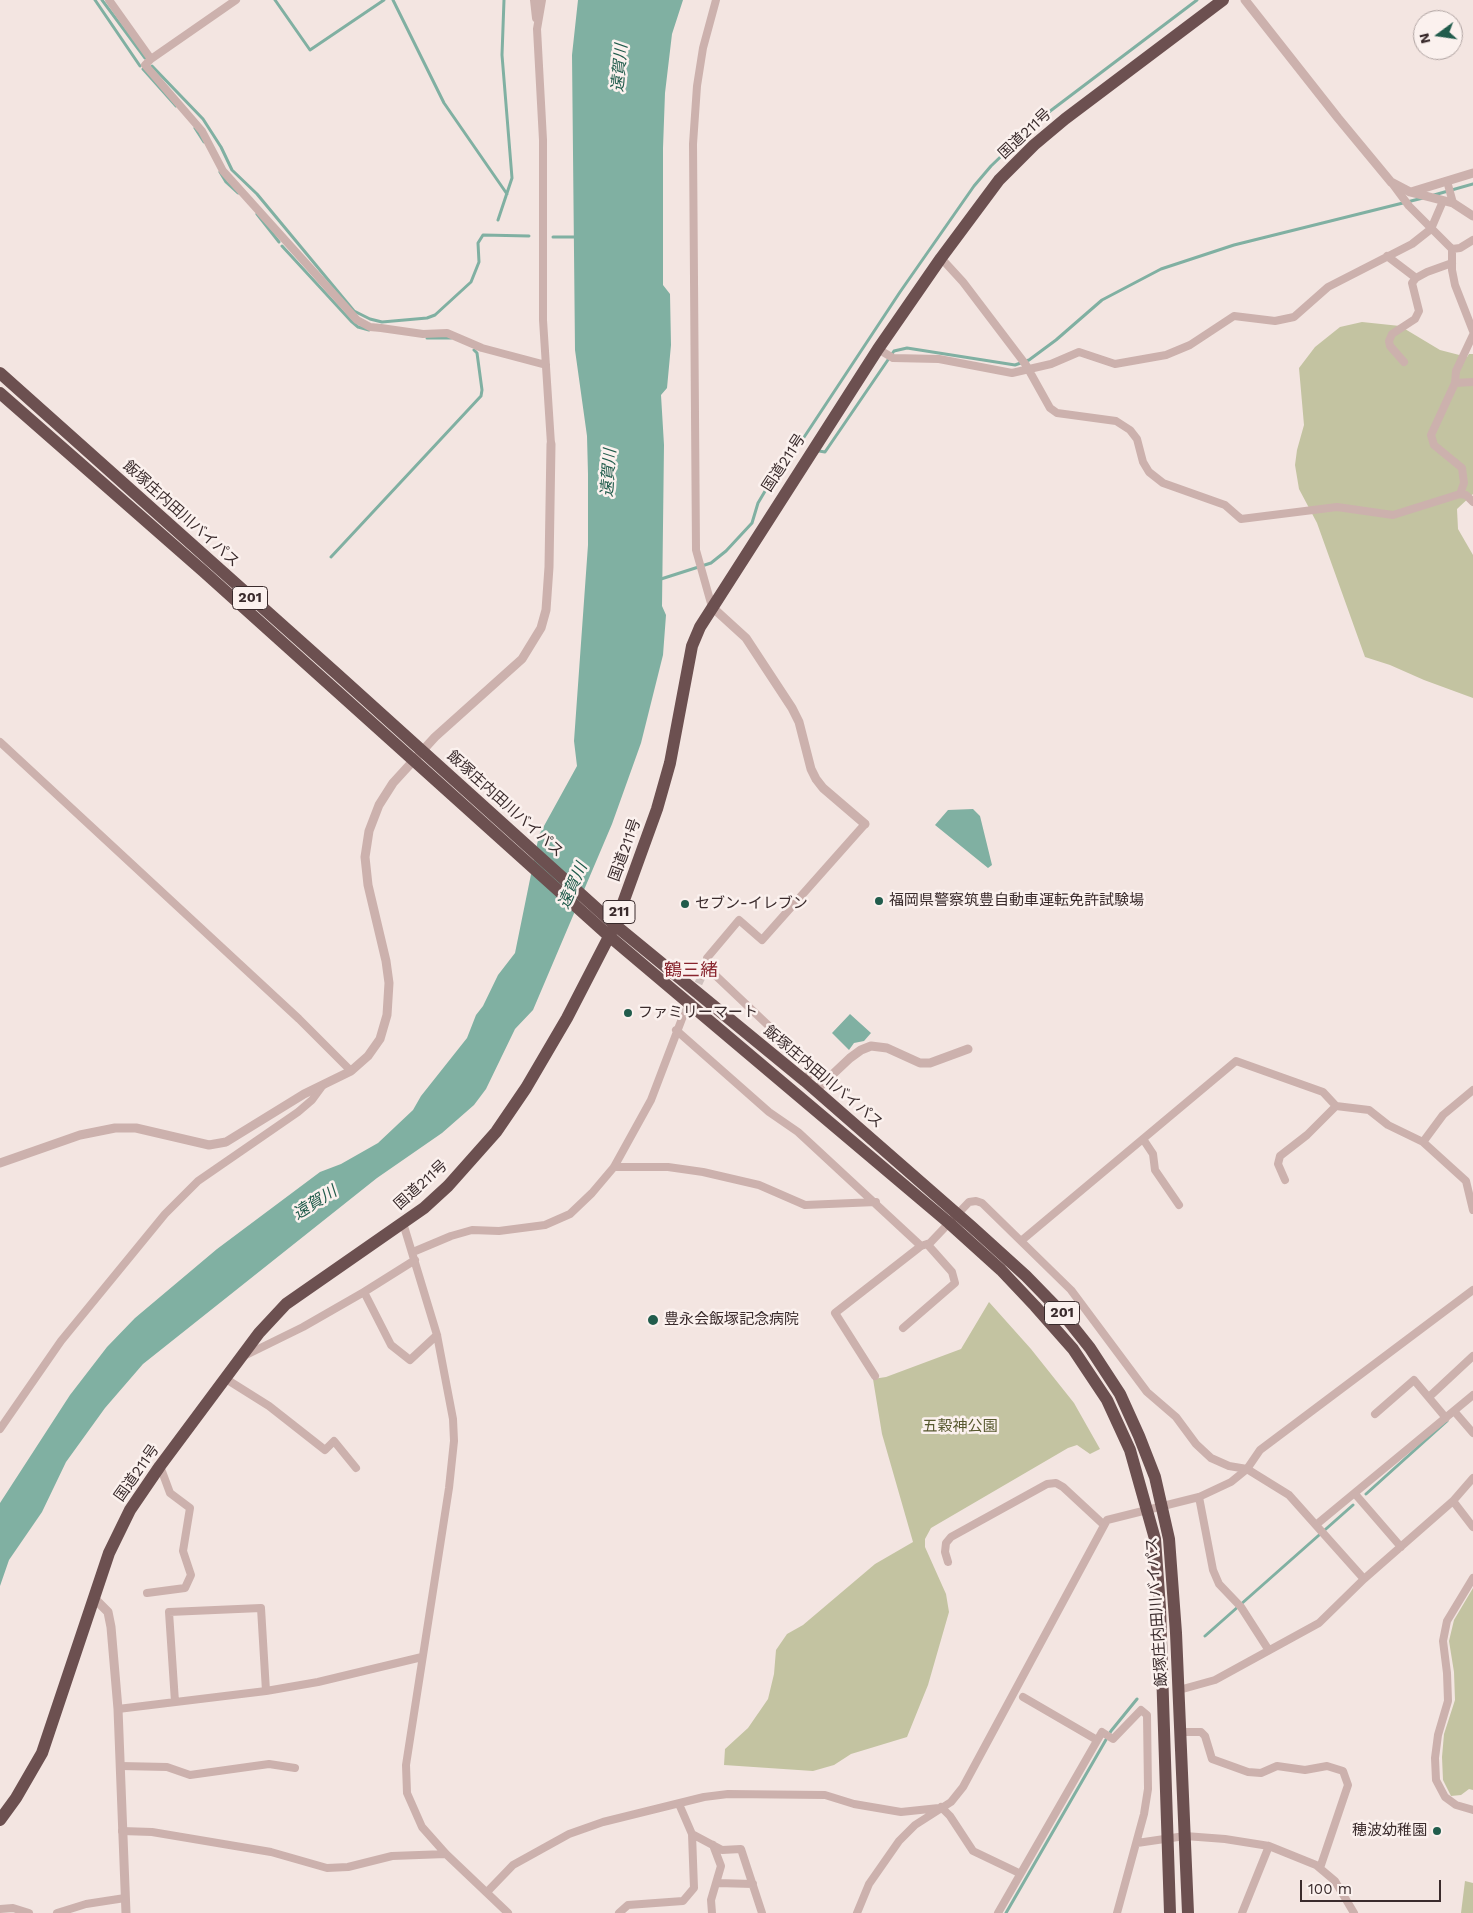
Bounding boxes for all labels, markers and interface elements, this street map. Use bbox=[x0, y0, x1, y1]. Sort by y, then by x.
north arrow bbox=[1413, 10, 1463, 60]
text: N bbox=[1415, 31, 1433, 45]
water label: 遠賀川 bbox=[608, 43, 632, 93]
street label: 国道211号 bbox=[995, 105, 1055, 163]
street label: 国道211号 bbox=[759, 431, 809, 495]
water label: 遠賀川 bbox=[598, 448, 620, 498]
street label: 飯塚庄内田川バイパス bbox=[119, 457, 243, 571]
road number: 201 bbox=[232, 586, 268, 610]
street label: 飯塚庄内田川バイパス bbox=[443, 747, 567, 861]
street label: 国道211号 bbox=[605, 816, 645, 884]
water label: 遠賀川 bbox=[554, 860, 592, 912]
place label: 福岡県警察筑豊自動車運転免許試験場 bbox=[889, 892, 1144, 910]
place label: セブン-イレブン bbox=[695, 895, 808, 913]
marker: 福岡県警察筑豊自動車運転免許試験場 bbox=[873, 895, 885, 907]
marker: セブン-イレブン bbox=[679, 898, 691, 910]
road number: 211 bbox=[603, 900, 635, 924]
district label: 鶴三緒 bbox=[664, 960, 718, 982]
place label: ファミリーマート bbox=[638, 1004, 758, 1022]
marker: ファミリーマート bbox=[622, 1007, 634, 1019]
street label: 飯塚庄内田川バイパス bbox=[760, 1022, 886, 1132]
street label: 国道211号 bbox=[391, 1156, 451, 1214]
water label: 遠賀川 bbox=[290, 1182, 340, 1224]
road number: 201 bbox=[1044, 1302, 1080, 1325]
place label: 豊永会飯塚記念病院 bbox=[664, 1311, 799, 1329]
marker: 豊永会飯塚記念病院 bbox=[646, 1313, 660, 1327]
park label: 五穀神公園 bbox=[923, 1418, 997, 1436]
street label: 国道211号 bbox=[111, 1441, 163, 1505]
street label: 飯塚庄内田川バイパス bbox=[1143, 1537, 1171, 1687]
place label: 穂波幼稚園 bbox=[1352, 1822, 1427, 1840]
marker: 穂波幼稚園 bbox=[1431, 1825, 1443, 1837]
scale bar bbox=[1303, 1870, 1444, 1902]
text: 100 m bbox=[1308, 1880, 1352, 1898]

